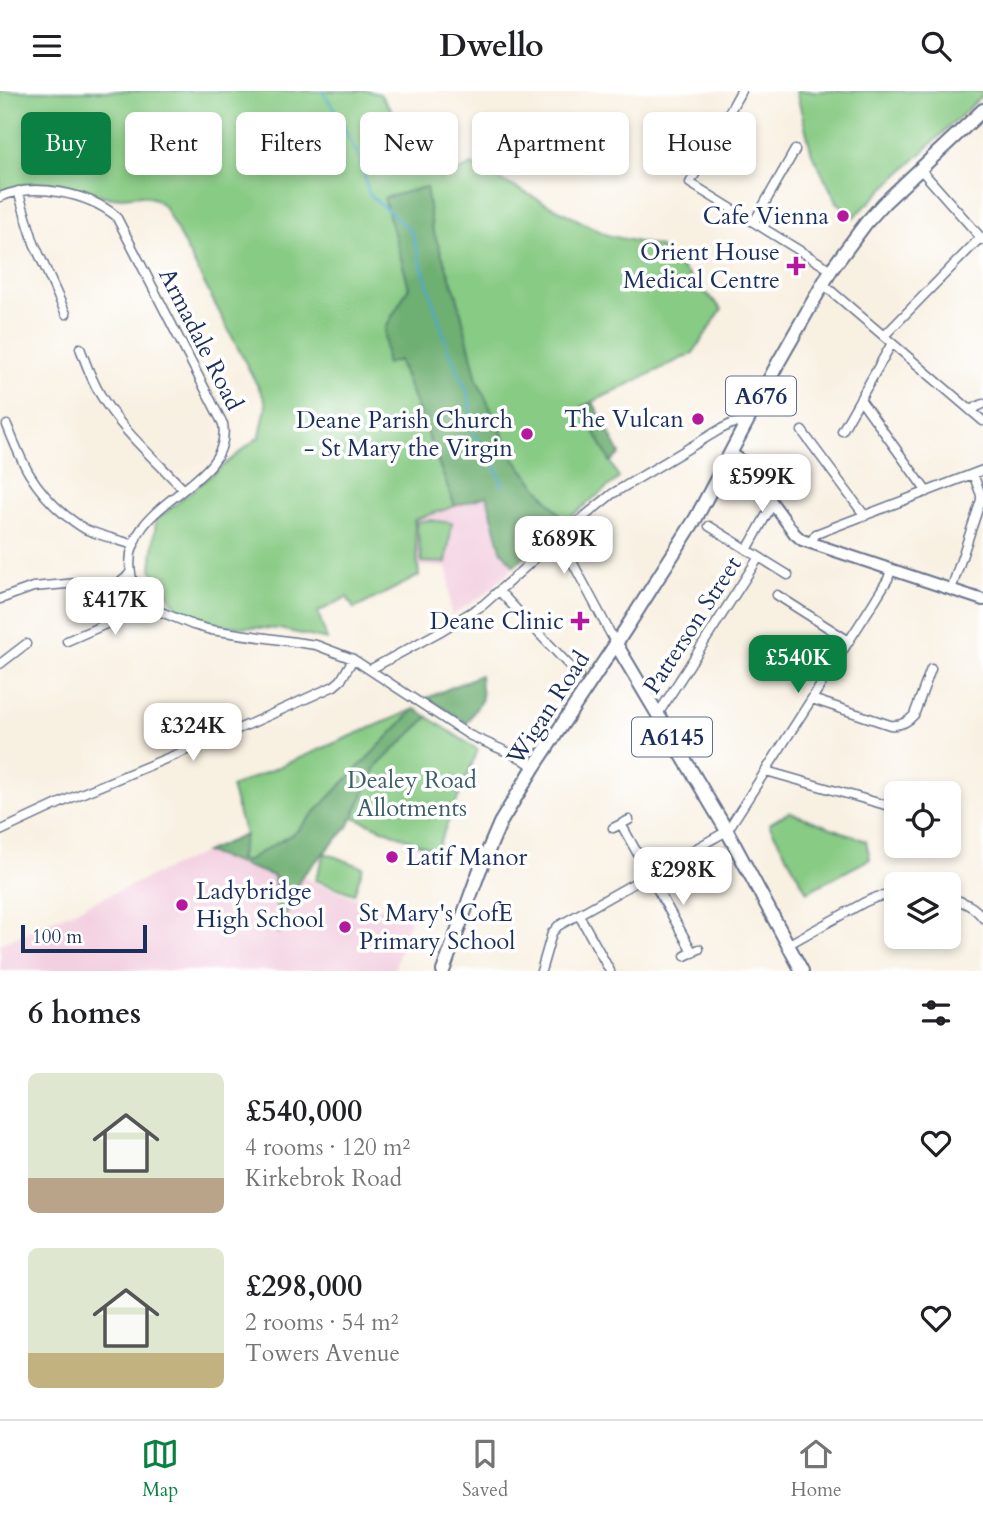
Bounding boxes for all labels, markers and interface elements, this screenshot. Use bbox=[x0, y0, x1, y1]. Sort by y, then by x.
text: Dwello bbox=[439, 24, 544, 68]
icon: menu bbox=[28, 27, 66, 65]
icon: search bbox=[917, 27, 955, 65]
chip: Buy bbox=[21, 112, 111, 175]
chip: Rent bbox=[125, 112, 222, 175]
chip: Filters bbox=[236, 112, 346, 175]
chip: New bbox=[360, 112, 458, 175]
chip: Apartment bbox=[472, 112, 629, 175]
chip: House bbox=[643, 112, 756, 175]
place label: Cafe Vienna bbox=[703, 200, 830, 233]
marker: Cafe Vienna bbox=[835, 208, 851, 224]
place label: Orient House Medical Centre bbox=[623, 236, 780, 297]
marker: Orient House Medical Centre bbox=[786, 256, 806, 276]
street label: Armadale Road bbox=[150, 262, 251, 416]
road number: A676 bbox=[726, 377, 796, 415]
place label: The Vulcan bbox=[564, 403, 684, 436]
place label: Deane Parish Church - St Mary the Virgin bbox=[296, 404, 513, 465]
marker: The Vulcan bbox=[690, 411, 706, 427]
marker: Deane Parish Church - St Mary the Virgin bbox=[519, 426, 535, 442]
pin: £599K bbox=[713, 455, 811, 514]
text: £599K bbox=[729, 461, 795, 492]
pin: £689K bbox=[515, 517, 613, 576]
text: £689K bbox=[531, 523, 597, 554]
street label: Patterson Street bbox=[635, 550, 750, 701]
pin: £417K bbox=[66, 577, 164, 637]
text: £417K bbox=[82, 584, 148, 615]
place label: Deane Clinic bbox=[430, 605, 564, 638]
marker: Deane Clinic bbox=[570, 611, 590, 631]
pin: £540K bbox=[749, 635, 847, 695]
text: £540K bbox=[765, 642, 831, 673]
street label: Wigan Road bbox=[499, 645, 598, 773]
pin: £324K bbox=[144, 703, 242, 763]
text: £324K bbox=[160, 710, 226, 741]
road number: A6145 bbox=[632, 717, 712, 757]
park label: Dealey Road Allotments bbox=[347, 764, 477, 825]
map controls bbox=[884, 781, 961, 949]
button: locate bbox=[884, 781, 961, 858]
place label: Latif Manor bbox=[406, 841, 528, 874]
pin: £298K bbox=[634, 847, 732, 907]
marker: Latif Manor bbox=[384, 849, 400, 865]
text: £298K bbox=[650, 854, 716, 885]
button: layers bbox=[884, 872, 961, 949]
place label: Ladybridge High School bbox=[196, 875, 324, 936]
marker: Ladybridge High School bbox=[174, 897, 190, 913]
place label: St Mary's CofE Primary School bbox=[359, 897, 515, 958]
marker: St Mary's CofE Primary School bbox=[337, 919, 353, 935]
scale bar bbox=[21, 922, 147, 954]
text: 100 m bbox=[32, 924, 82, 950]
text: 6 homes bbox=[28, 993, 141, 1034]
icon: filters bbox=[917, 994, 955, 1032]
text: £540,000 bbox=[245, 1091, 362, 1132]
icon: home bbox=[84, 1101, 168, 1185]
icon: heart bbox=[917, 1124, 955, 1162]
text: 4 rooms · 120 m² bbox=[245, 1132, 410, 1163]
text: Kirkebrok Road bbox=[245, 1163, 402, 1194]
text: £298,000 bbox=[245, 1266, 362, 1307]
icon: home bbox=[84, 1276, 168, 1360]
icon: heart bbox=[917, 1299, 955, 1337]
text: 2 rooms · 54 m² bbox=[245, 1307, 398, 1338]
text: Towers Avenue bbox=[245, 1338, 400, 1369]
tab: Map bbox=[141, 1435, 179, 1503]
tab: Saved bbox=[462, 1435, 508, 1503]
tab: Home bbox=[791, 1435, 842, 1503]

